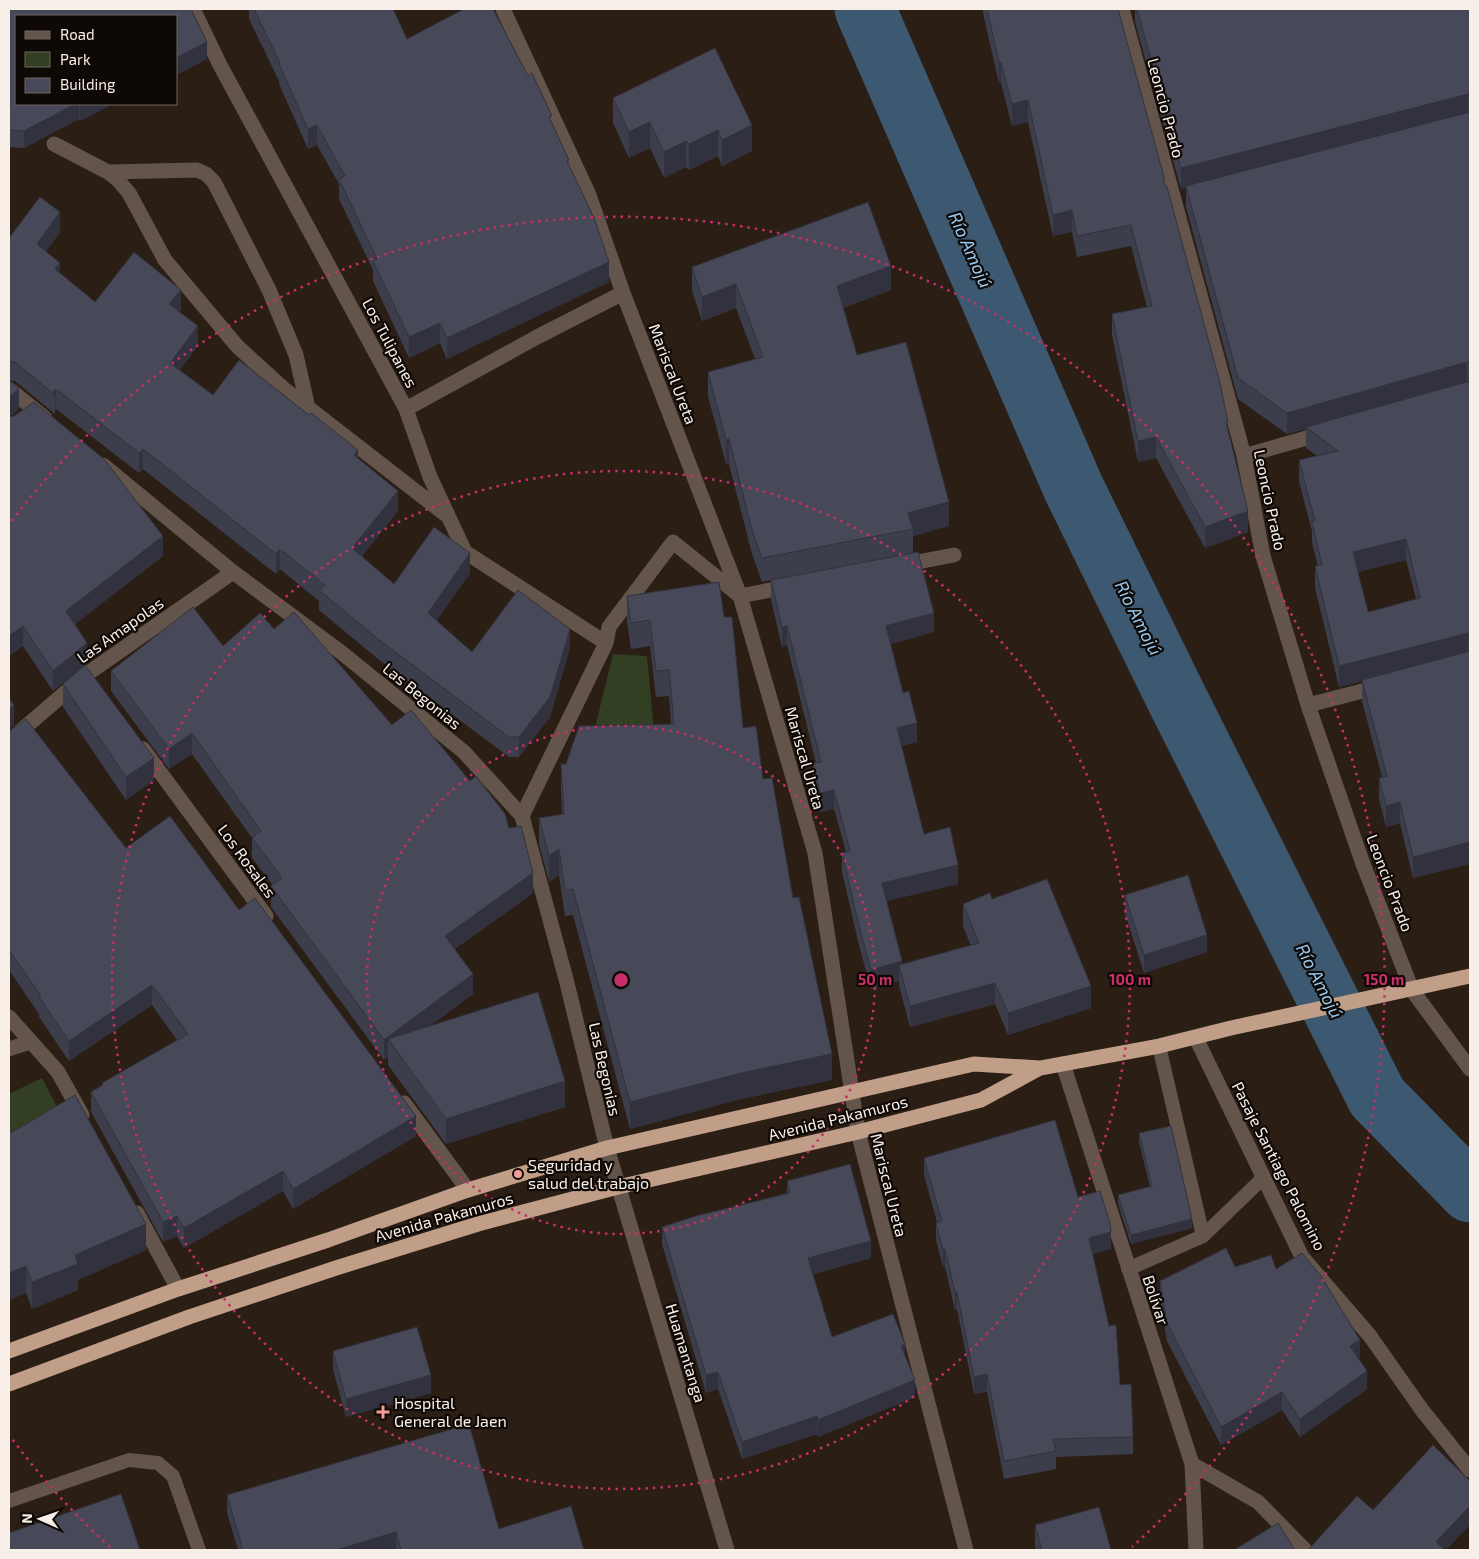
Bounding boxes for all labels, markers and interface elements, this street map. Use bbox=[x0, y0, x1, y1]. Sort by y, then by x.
legend bbox=[15, 15, 178, 105]
text: Road bbox=[60, 25, 95, 43]
text: Park bbox=[60, 50, 91, 68]
street label: Leoncio Prado bbox=[1144, 56, 1189, 160]
text: Building bbox=[60, 75, 116, 93]
water label: Río Amojú bbox=[944, 208, 997, 291]
street label: Los Tulipanes bbox=[359, 295, 422, 391]
street label: Mariscal Ureta bbox=[646, 321, 701, 427]
street label: Leoncio Prado bbox=[1251, 448, 1290, 552]
water label: Río Amojú bbox=[1111, 576, 1167, 659]
street label: Las Amapolas bbox=[73, 593, 167, 666]
street label: Las Begonias bbox=[379, 658, 465, 733]
street label: Mariscal Ureta bbox=[782, 704, 829, 812]
street label: Los Rosales bbox=[214, 820, 280, 901]
street label: Leoncio Prado bbox=[1363, 832, 1418, 934]
water label: Río Amojú bbox=[1292, 939, 1348, 1022]
text: 50 m bbox=[858, 970, 892, 988]
text: 100 m bbox=[1109, 970, 1151, 988]
text: 150 m bbox=[1364, 970, 1404, 988]
centre of rings bbox=[612, 971, 630, 989]
street label: Las Begonias bbox=[586, 1020, 625, 1117]
street label: Pasaje Santiago Palomino bbox=[1228, 1078, 1330, 1254]
street label: Avenida Pakamuros bbox=[766, 1091, 910, 1144]
street label: Mariscal Ureta bbox=[867, 1131, 912, 1239]
place label: Seguridad y salud del trabajo bbox=[528, 1155, 649, 1193]
marker: Seguridad y salud del trabajo bbox=[512, 1168, 524, 1180]
street label: Avenida Pakamuros bbox=[372, 1188, 515, 1245]
street label: Bolívar bbox=[1140, 1272, 1174, 1328]
street label: Huamantanga bbox=[662, 1301, 711, 1405]
place label: Hospital General de Jaen bbox=[394, 1393, 507, 1430]
marker: Hospital General de Jaen bbox=[376, 1405, 390, 1419]
north arrow bbox=[15, 1494, 65, 1544]
text: N bbox=[18, 1513, 35, 1524]

